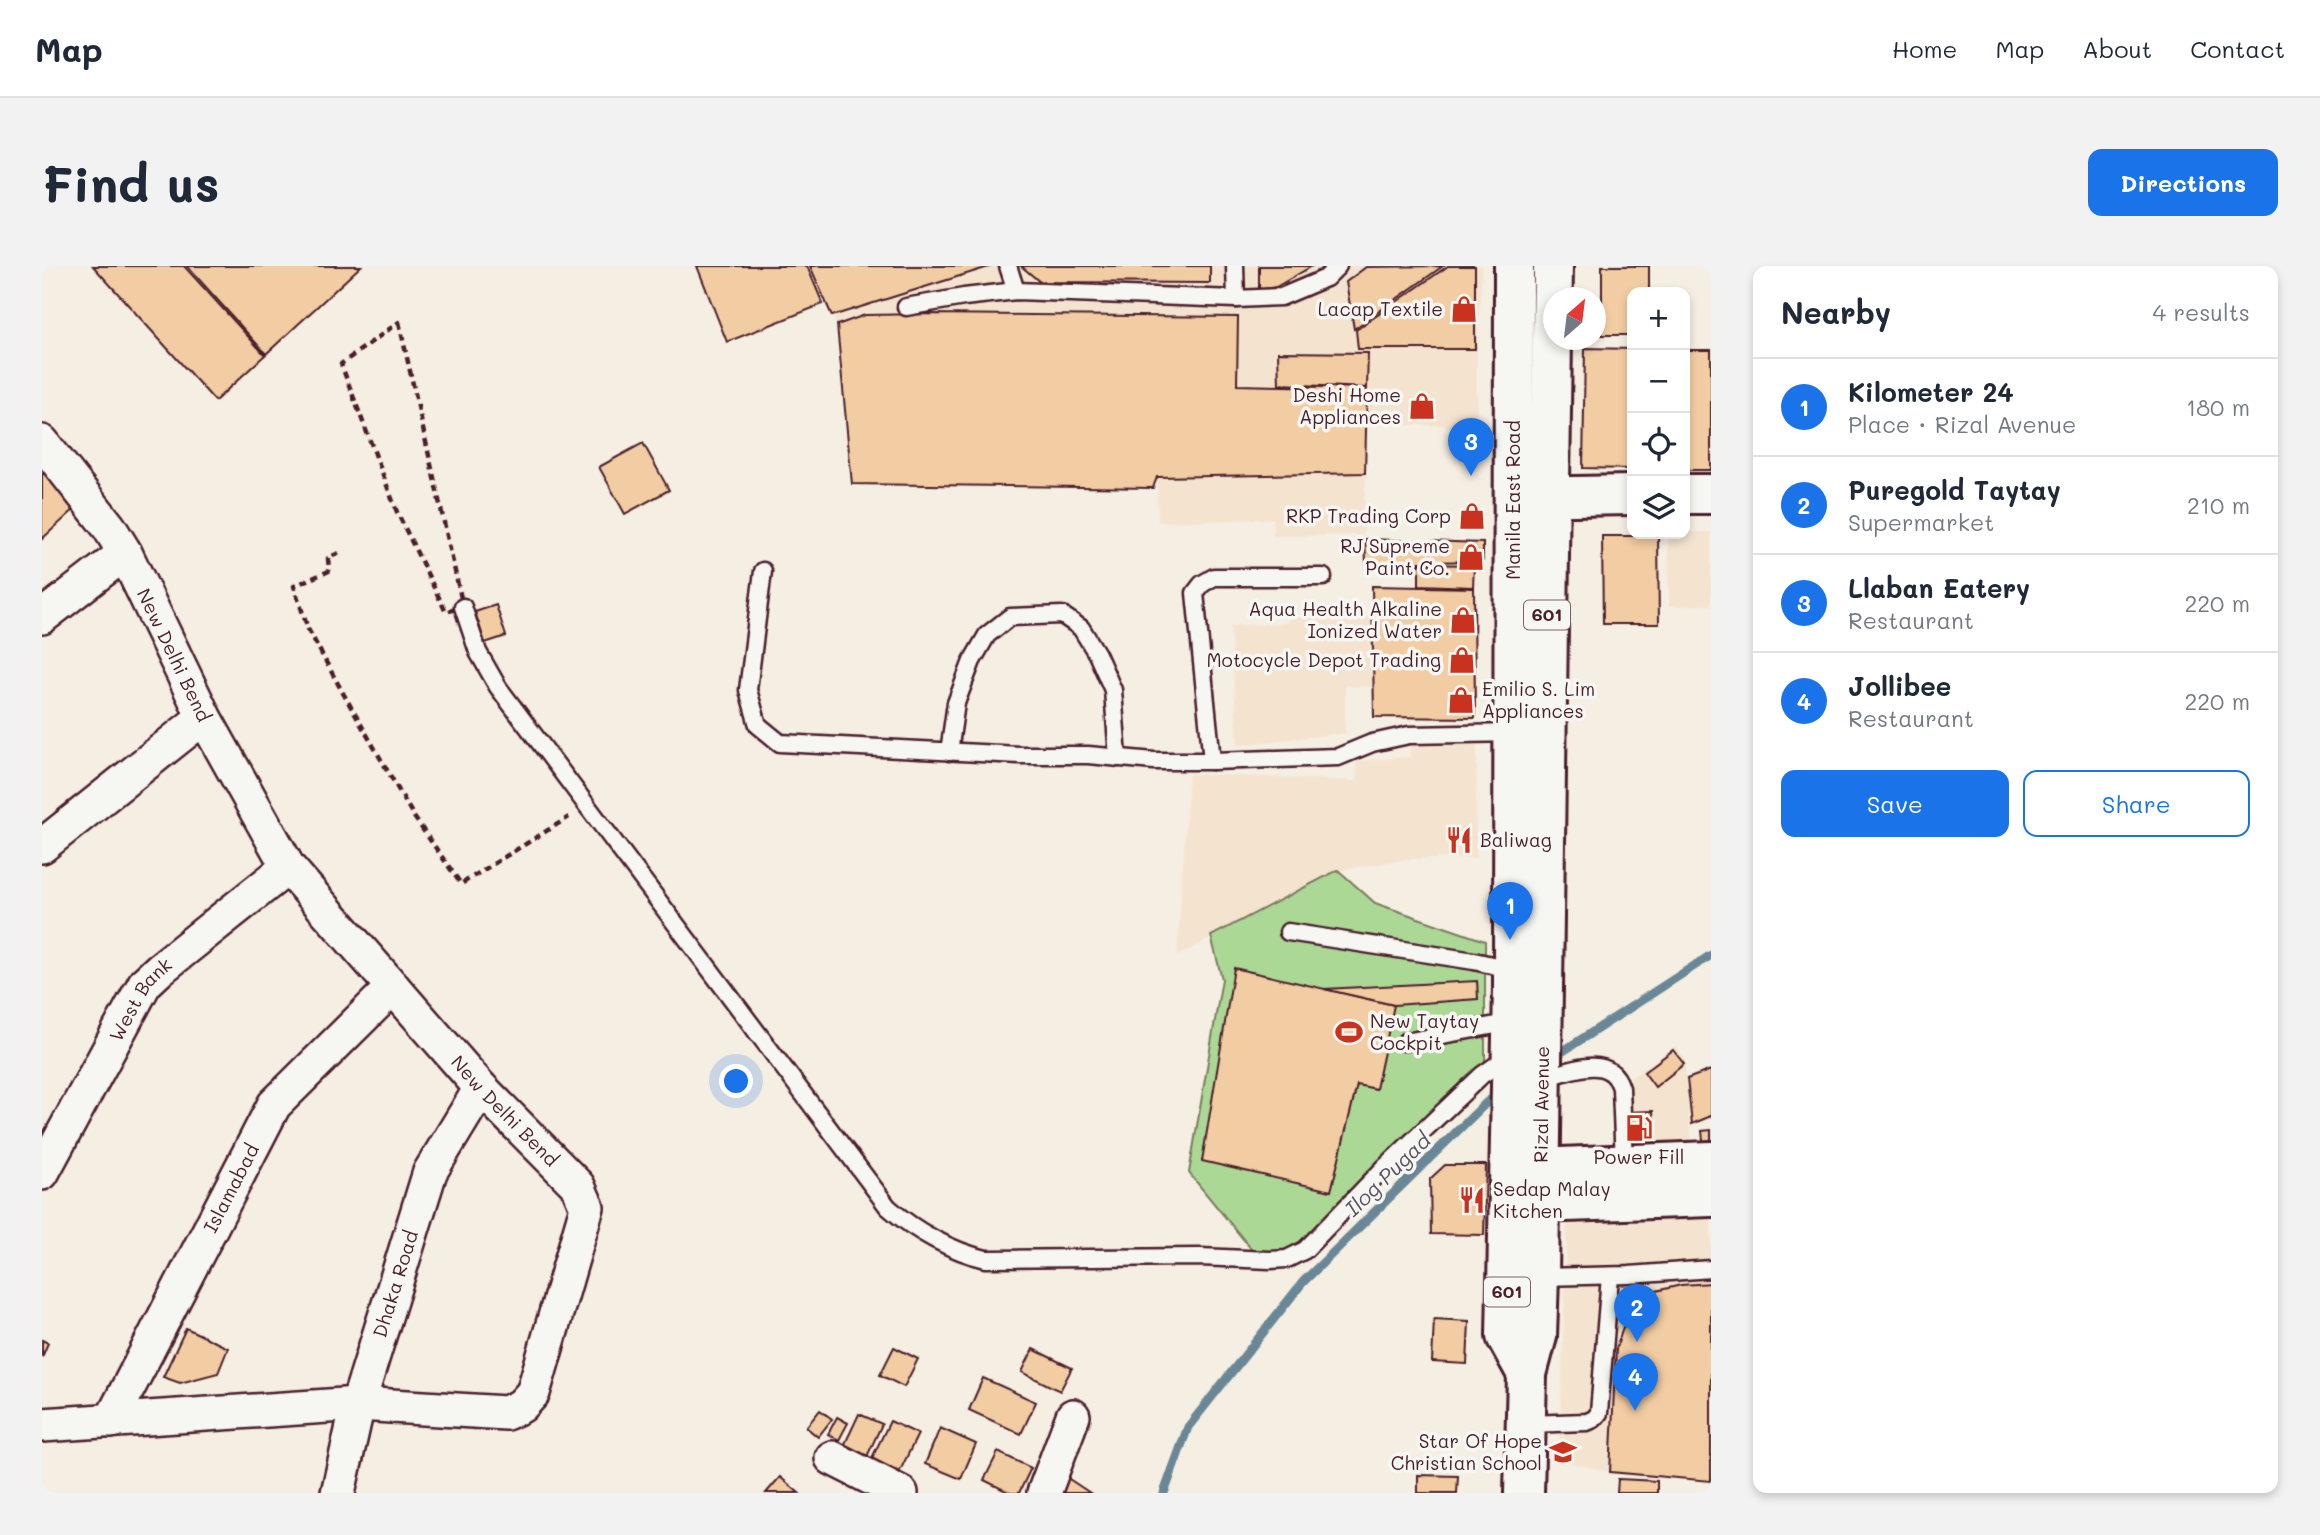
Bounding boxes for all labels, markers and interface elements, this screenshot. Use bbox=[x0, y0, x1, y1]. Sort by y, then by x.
text: Map bbox=[35, 27, 103, 70]
text: Home bbox=[1892, 33, 1957, 64]
text: Map bbox=[1995, 33, 2044, 64]
text: About bbox=[2082, 33, 2152, 64]
text: Contact bbox=[2190, 33, 2285, 64]
button: Directions bbox=[2088, 149, 2278, 216]
text: Find us bbox=[42, 151, 220, 214]
north arrow bbox=[1543, 287, 1606, 350]
map controls bbox=[1627, 287, 1690, 539]
button: + bbox=[1627, 287, 1690, 350]
text: Nearby bbox=[1781, 292, 1891, 332]
shop icon: Lacap Textile bbox=[1449, 294, 1479, 324]
place label: Lacap Textile bbox=[1318, 296, 1443, 321]
text: 4 results bbox=[2153, 297, 2250, 327]
button: − bbox=[1627, 350, 1690, 413]
text: Kilometer 24 bbox=[1848, 375, 2014, 409]
place label: Deshi Home Appliances bbox=[1293, 382, 1401, 429]
shop icon: Deshi Home Appliances bbox=[1407, 391, 1437, 421]
text: 1 bbox=[1799, 392, 1809, 422]
text: 180 m bbox=[2186, 392, 2250, 422]
text: Place · Rizal Avenue bbox=[1848, 409, 2076, 439]
button: locate bbox=[1627, 413, 1690, 476]
pin: 3 bbox=[1448, 418, 1494, 476]
street label: Manila East Road bbox=[1500, 420, 1525, 580]
text: Puregold Taytay bbox=[1848, 473, 2061, 507]
button: layers bbox=[1627, 476, 1690, 539]
text: 2 bbox=[1798, 490, 1810, 520]
text: 210 m bbox=[2187, 490, 2250, 520]
shop icon: RKP Trading Corp bbox=[1457, 501, 1487, 531]
place label: RKP Trading Corp bbox=[1286, 503, 1451, 528]
text: Supermarket bbox=[1848, 507, 1994, 537]
place label: RJ Supreme Paint Co. bbox=[1340, 533, 1450, 580]
shop icon: RJ Supreme Paint Co. bbox=[1456, 542, 1486, 572]
text: Llaban Eatery bbox=[1848, 571, 2030, 605]
street label: New Delhi Bend bbox=[132, 584, 217, 726]
text: 3 bbox=[1797, 588, 1811, 618]
text: 220 m bbox=[2184, 588, 2250, 618]
place label: Aqua Health Alkaline Ionized Water bbox=[1249, 596, 1442, 643]
road number: 601 bbox=[1524, 600, 1570, 629]
shop icon: Aqua Health Alkaline Ionized Water bbox=[1448, 605, 1478, 635]
text: Restaurant bbox=[1848, 605, 1974, 635]
shop icon: Motocycle Depot Trading bbox=[1447, 645, 1477, 675]
place label: Motocycle Depot Trading bbox=[1206, 647, 1441, 672]
text: Jollibee bbox=[1848, 669, 1951, 703]
place label: Emilio S. Lim Appliances bbox=[1482, 676, 1595, 723]
shop icon: Emilio S. Lim Appliances bbox=[1446, 685, 1476, 715]
text: 4 bbox=[1797, 686, 1811, 716]
text: 220 m bbox=[2184, 686, 2250, 716]
text: Restaurant bbox=[1848, 703, 1974, 733]
button: Save bbox=[1781, 770, 2009, 837]
button: Share bbox=[2023, 770, 2250, 837]
restaurant icon: Baliwag bbox=[1444, 825, 1474, 855]
place label: Baliwag bbox=[1480, 827, 1552, 852]
pin: 1 bbox=[1487, 882, 1533, 940]
street label: West Bank bbox=[103, 952, 177, 1045]
place label: New Taytay Cockpit bbox=[1370, 1008, 1479, 1055]
sports icon: New Taytay Cockpit bbox=[1334, 1017, 1364, 1047]
street label: Rizal Avenue bbox=[1528, 1046, 1554, 1163]
street label: New Delhi Bend bbox=[446, 1050, 564, 1171]
your location bbox=[719, 1064, 753, 1098]
fuel station icon: Power Fill bbox=[1624, 1113, 1654, 1143]
water label: Ilog Pugad bbox=[1338, 1125, 1437, 1221]
street label: Islamabad bbox=[197, 1139, 264, 1237]
place label: Power Fill bbox=[1594, 1144, 1684, 1169]
place label: Sedap Malay Kitchen bbox=[1493, 1176, 1611, 1223]
restaurant icon: Sedap Malay Kitchen bbox=[1457, 1185, 1487, 1215]
street label: Dhaka Road bbox=[366, 1227, 423, 1340]
road number: 601 bbox=[1484, 1278, 1530, 1307]
pin: 2 bbox=[1614, 1284, 1660, 1342]
pin: 4 bbox=[1612, 1353, 1658, 1411]
place label: Star Of Hope Christian School bbox=[1391, 1428, 1542, 1475]
school or university icon: Star Of Hope Christian School bbox=[1548, 1437, 1578, 1467]

